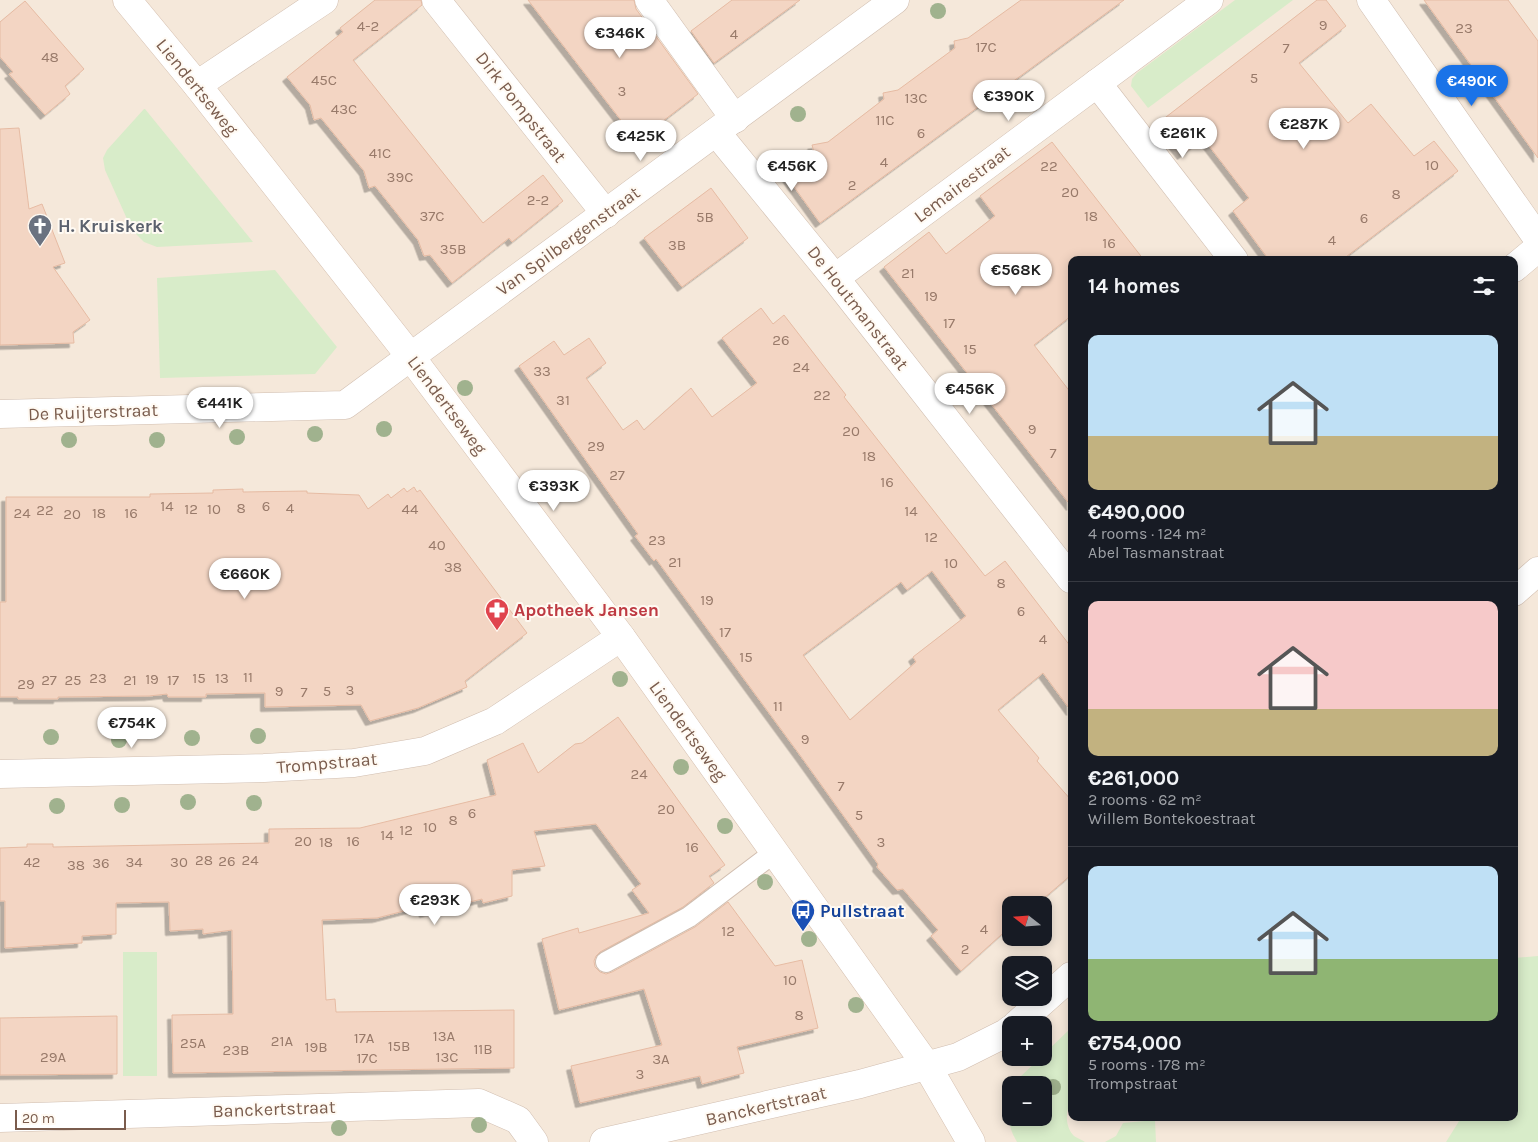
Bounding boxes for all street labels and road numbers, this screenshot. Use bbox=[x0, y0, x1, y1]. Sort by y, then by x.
street label: Liendertseweg bbox=[151, 34, 243, 140]
street label: Dirk Pompstraat bbox=[471, 47, 571, 167]
street label: Lemairestraat bbox=[910, 141, 1015, 227]
street label: Van Spilbergenstraat bbox=[492, 181, 644, 300]
street label: De Houtmanstraat bbox=[803, 241, 914, 375]
street label: Liendertseweg bbox=[403, 351, 491, 459]
street label: De Ruijterstraat bbox=[28, 399, 159, 425]
street label: Liendertseweg bbox=[644, 677, 732, 785]
street label: Trompstraat bbox=[276, 748, 378, 778]
street label: Banckertstraat bbox=[703, 1081, 829, 1131]
street label: Banckertstraat bbox=[212, 1096, 336, 1122]

